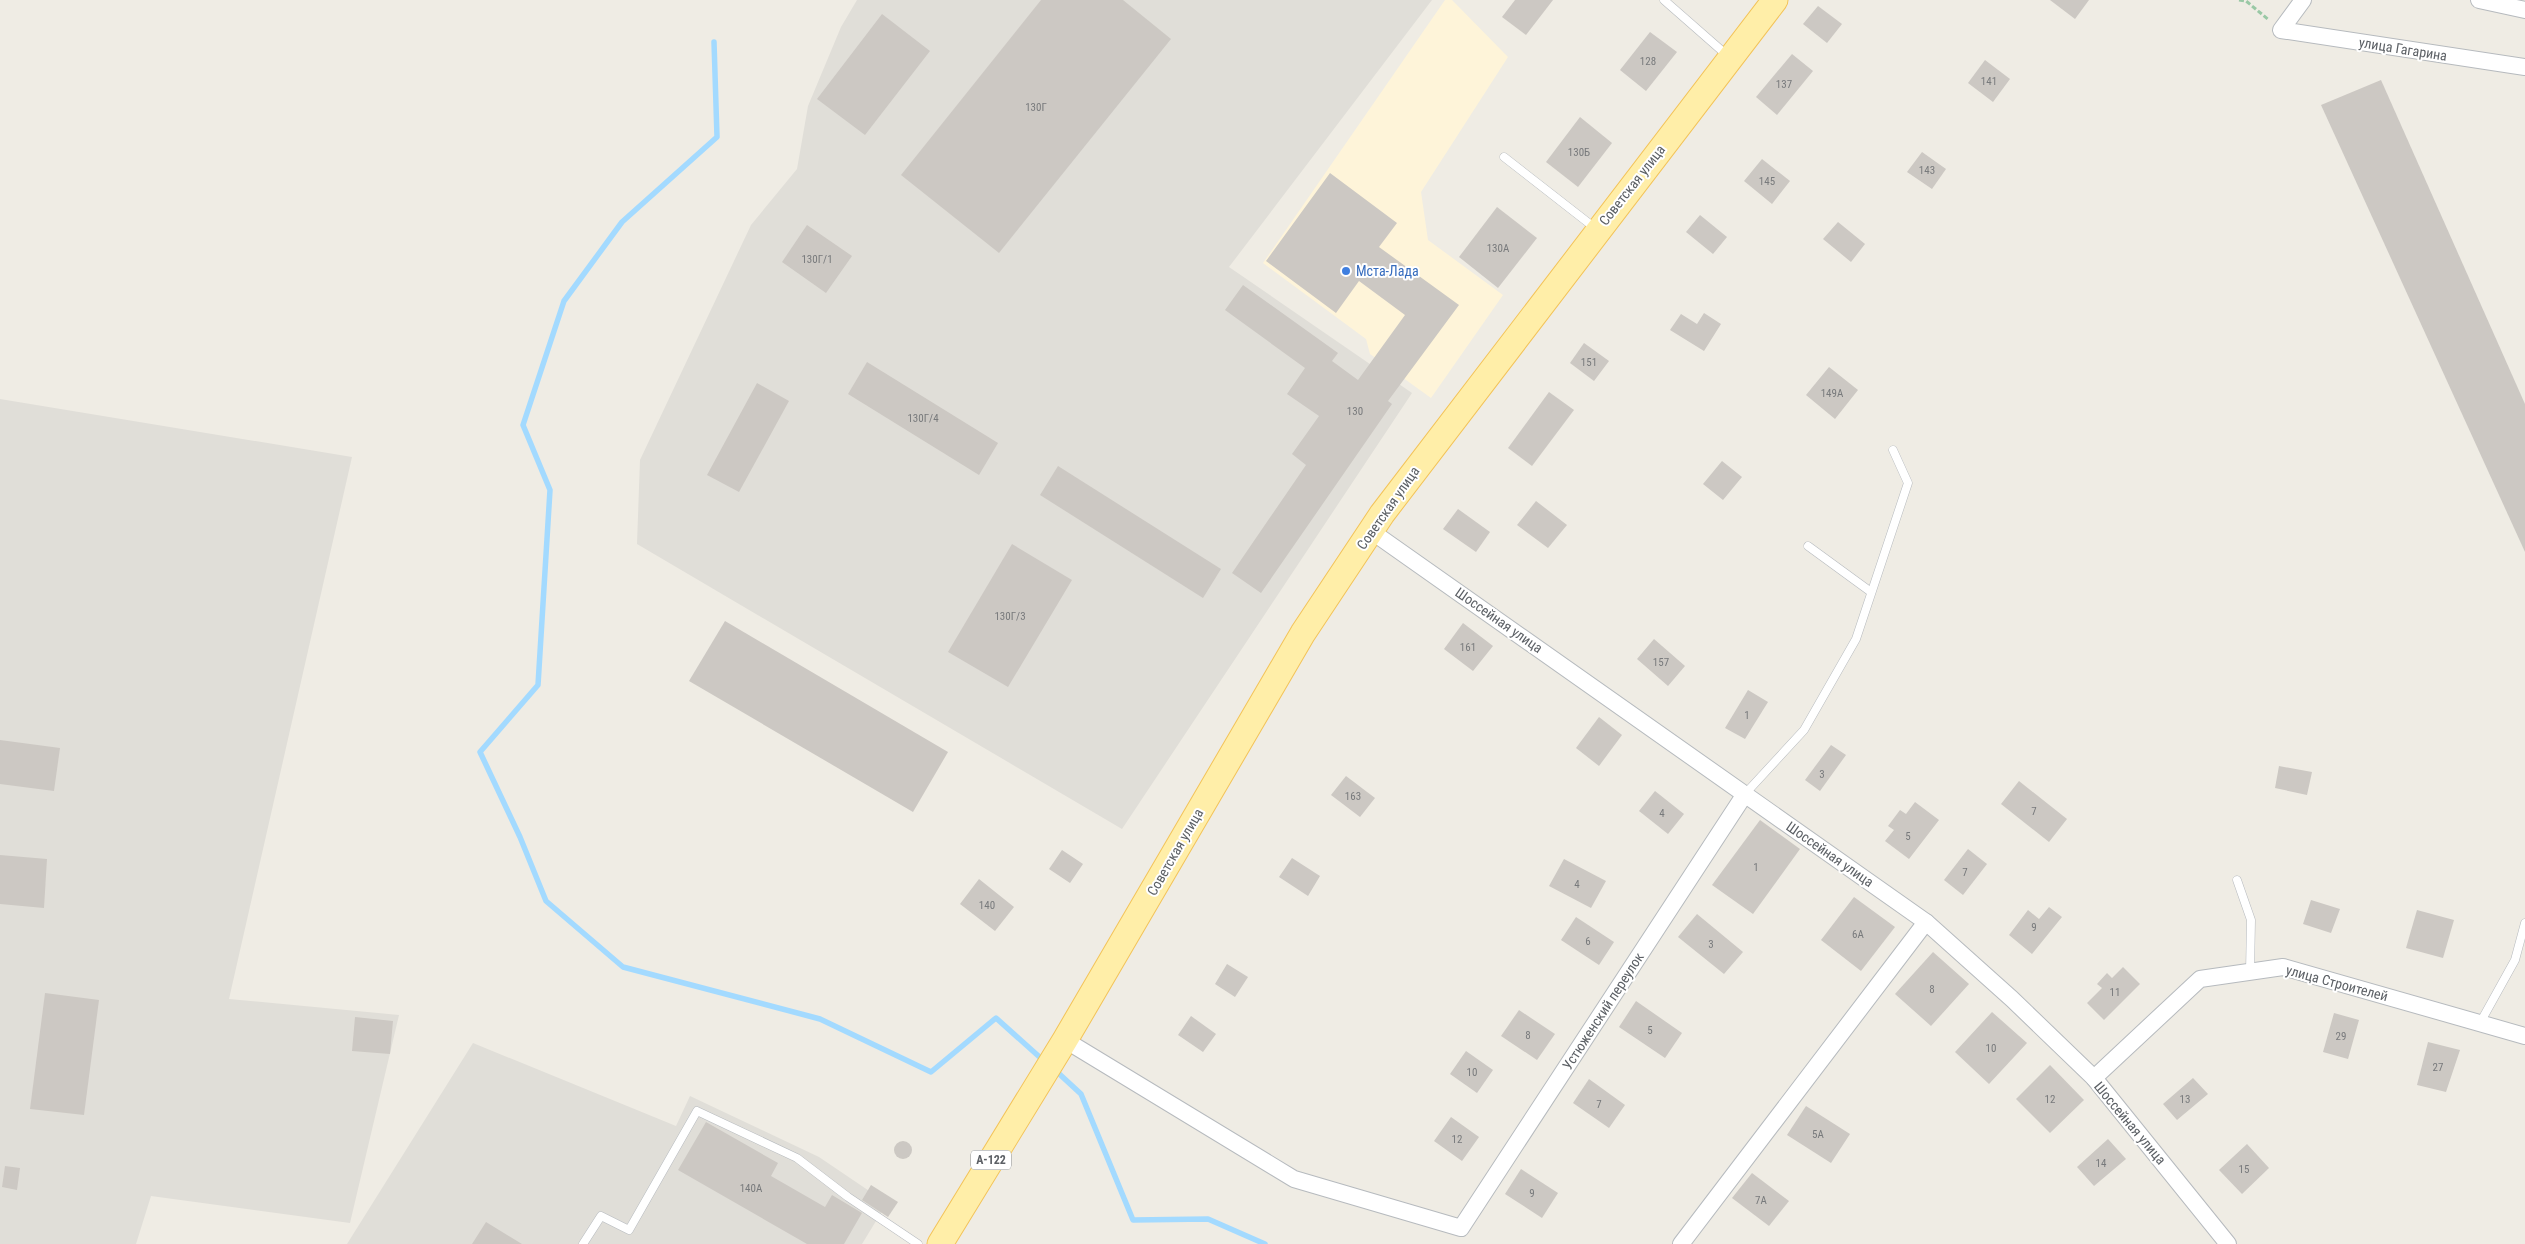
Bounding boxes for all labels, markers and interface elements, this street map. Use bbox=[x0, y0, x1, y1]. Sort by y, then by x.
street label: улица Гагарина bbox=[2358, 34, 2448, 64]
house number: 128 bbox=[1640, 55, 1656, 68]
house number: 141 bbox=[1981, 75, 1997, 88]
house number: 137 bbox=[1776, 78, 1792, 91]
house number: 130Г bbox=[1025, 101, 1047, 114]
street label: Советская улица bbox=[1596, 142, 1668, 228]
house number: 130Б bbox=[1568, 146, 1590, 159]
house number: 143 bbox=[1919, 164, 1935, 177]
house number: 145 bbox=[1759, 175, 1775, 188]
house number: 130А bbox=[1487, 242, 1510, 255]
house number: 130Г/1 bbox=[801, 253, 833, 266]
place label: Мста-Лада bbox=[1356, 263, 1419, 279]
marker: Мста-Лада bbox=[1340, 265, 1352, 277]
house number: 151 bbox=[1581, 356, 1597, 369]
house number: 149А bbox=[1821, 387, 1844, 400]
house number: 130 bbox=[1347, 405, 1363, 418]
house number: 130Г/4 bbox=[907, 412, 939, 425]
street label: Советская улица bbox=[1353, 463, 1423, 553]
street label: Шоссейная улица bbox=[1452, 584, 1546, 656]
house number: 130Г/3 bbox=[994, 610, 1026, 623]
house number: 161 bbox=[1460, 641, 1476, 654]
house number: 157 bbox=[1653, 656, 1669, 669]
house number: 1 bbox=[1744, 709, 1750, 722]
house number: 3 bbox=[1819, 768, 1825, 781]
house number: 163 bbox=[1345, 790, 1361, 803]
house number: 7 bbox=[2031, 805, 2037, 818]
street label: Советская улица bbox=[1144, 806, 1206, 898]
house number: 4 bbox=[1659, 807, 1665, 820]
street label: Шоссейная улица bbox=[1783, 818, 1877, 890]
house number: 5 bbox=[1905, 830, 1911, 843]
house number: 1 bbox=[1753, 861, 1759, 874]
house number: 7 bbox=[1962, 866, 1968, 879]
house number: 4 bbox=[1574, 878, 1580, 891]
house number: 140 bbox=[979, 899, 995, 912]
house number: 9 bbox=[2031, 921, 2037, 934]
house number: 6А bbox=[1852, 928, 1865, 941]
house number: 6 bbox=[1585, 935, 1591, 948]
house number: 3 bbox=[1708, 938, 1714, 951]
street label: Устюженский переулок bbox=[1559, 949, 1647, 1073]
street label: улица Строителей bbox=[2284, 962, 2390, 1004]
house number: 8 bbox=[1929, 983, 1935, 996]
house number: 11 bbox=[2110, 986, 2120, 999]
house number: 5 bbox=[1647, 1024, 1653, 1037]
house number: 8 bbox=[1525, 1029, 1531, 1042]
house number: 29 bbox=[2336, 1030, 2346, 1043]
house number: 10 bbox=[1986, 1042, 1996, 1055]
house number: 27 bbox=[2433, 1061, 2443, 1074]
house number: 10 bbox=[1467, 1066, 1477, 1079]
street label: Шоссейная улица bbox=[2091, 1079, 2169, 1167]
house number: 12 bbox=[2045, 1093, 2055, 1106]
house number: 13 bbox=[2180, 1093, 2190, 1106]
house number: 7 bbox=[1596, 1098, 1602, 1111]
house number: 5А bbox=[1812, 1128, 1825, 1141]
house number: 12 bbox=[1452, 1133, 1462, 1146]
road number: А-122 bbox=[971, 1150, 1011, 1170]
house number: 14 bbox=[2096, 1157, 2107, 1170]
house number: 15 bbox=[2239, 1163, 2249, 1176]
house number: 140А bbox=[740, 1182, 763, 1195]
house number: 9 bbox=[1529, 1187, 1535, 1200]
house number: 7А bbox=[1755, 1194, 1768, 1207]

